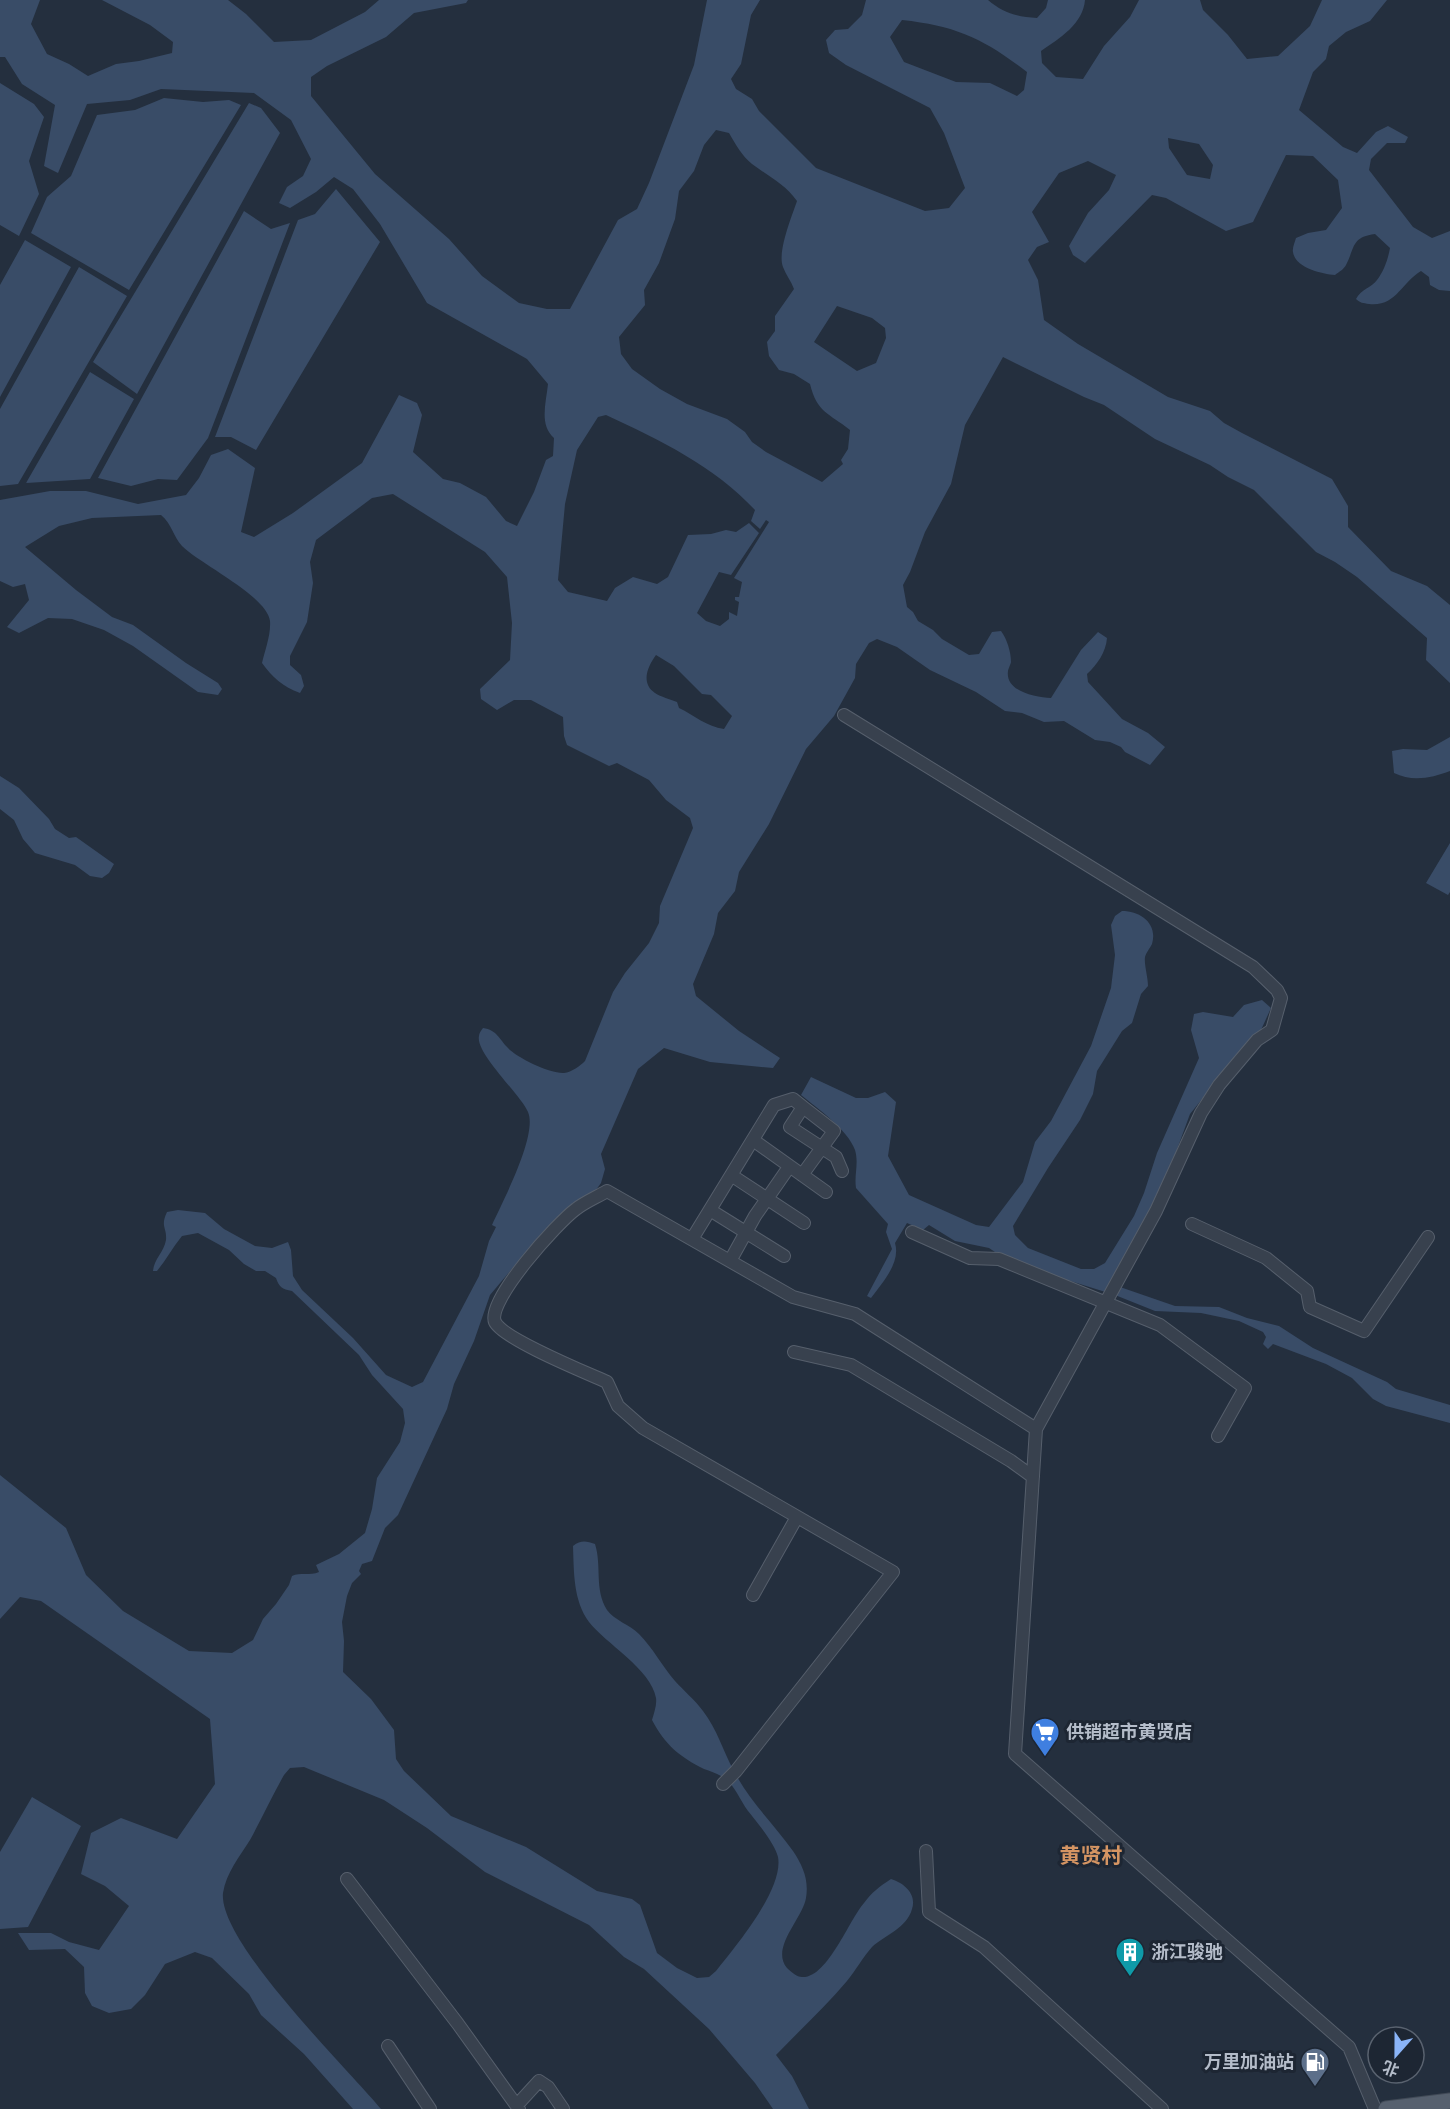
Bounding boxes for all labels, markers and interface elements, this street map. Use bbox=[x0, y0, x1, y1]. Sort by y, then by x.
supermarket icon: 供销超市黄贤店 bbox=[1029, 1716, 1061, 1758]
place label: 供销超市黄贤店 bbox=[1066, 1721, 1192, 1743]
district label: 黄贤村 bbox=[1060, 1844, 1123, 1868]
building icon: 浙江骏驰 bbox=[1114, 1936, 1146, 1978]
place label: 浙江骏驰 bbox=[1151, 1941, 1223, 1963]
north arrow bbox=[1366, 2025, 1426, 2085]
fuel station icon: 万里加油站 bbox=[1299, 2046, 1331, 2088]
place label: 万里加油站 bbox=[1204, 2051, 1294, 2073]
text: 北 bbox=[1380, 2057, 1402, 2080]

